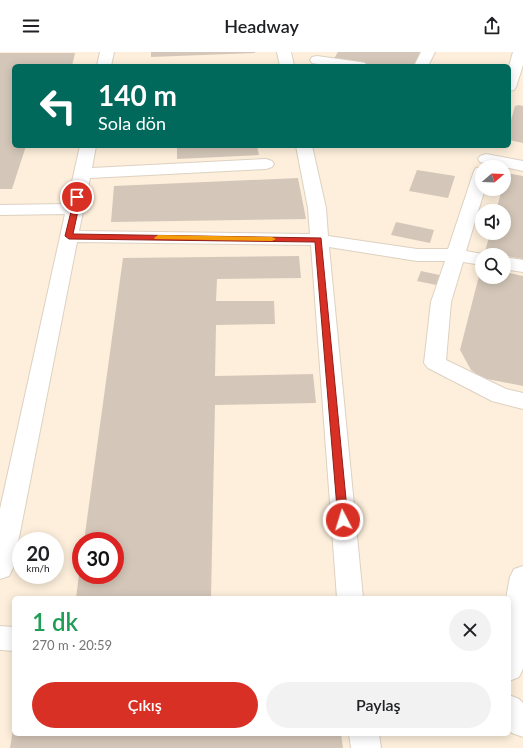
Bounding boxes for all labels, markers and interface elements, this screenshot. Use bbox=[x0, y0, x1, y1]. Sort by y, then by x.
icon: menu bbox=[20, 15, 42, 37]
text: Headway bbox=[224, 15, 299, 37]
icon: share bbox=[481, 15, 503, 37]
text: 140 m bbox=[98, 78, 177, 112]
icon: left bbox=[32, 80, 84, 132]
text: Sola dön bbox=[98, 112, 166, 134]
north arrow bbox=[475, 160, 511, 196]
map controls bbox=[475, 160, 511, 284]
pin bbox=[60, 180, 94, 214]
icon: arrive bbox=[66, 186, 88, 208]
button: sound bbox=[475, 204, 511, 240]
button: search bbox=[475, 248, 511, 284]
position arrow bbox=[322, 499, 364, 541]
speed limit sign: 30 bbox=[72, 532, 124, 584]
text: 20 bbox=[26, 541, 50, 565]
text: km/h bbox=[26, 562, 50, 574]
text: 1 dk bbox=[32, 607, 78, 636]
button: close bbox=[449, 609, 491, 651]
text: 270 m · 20:59 bbox=[32, 637, 112, 653]
button: Çıkış bbox=[32, 682, 258, 728]
button: Paylaş bbox=[266, 682, 491, 728]

